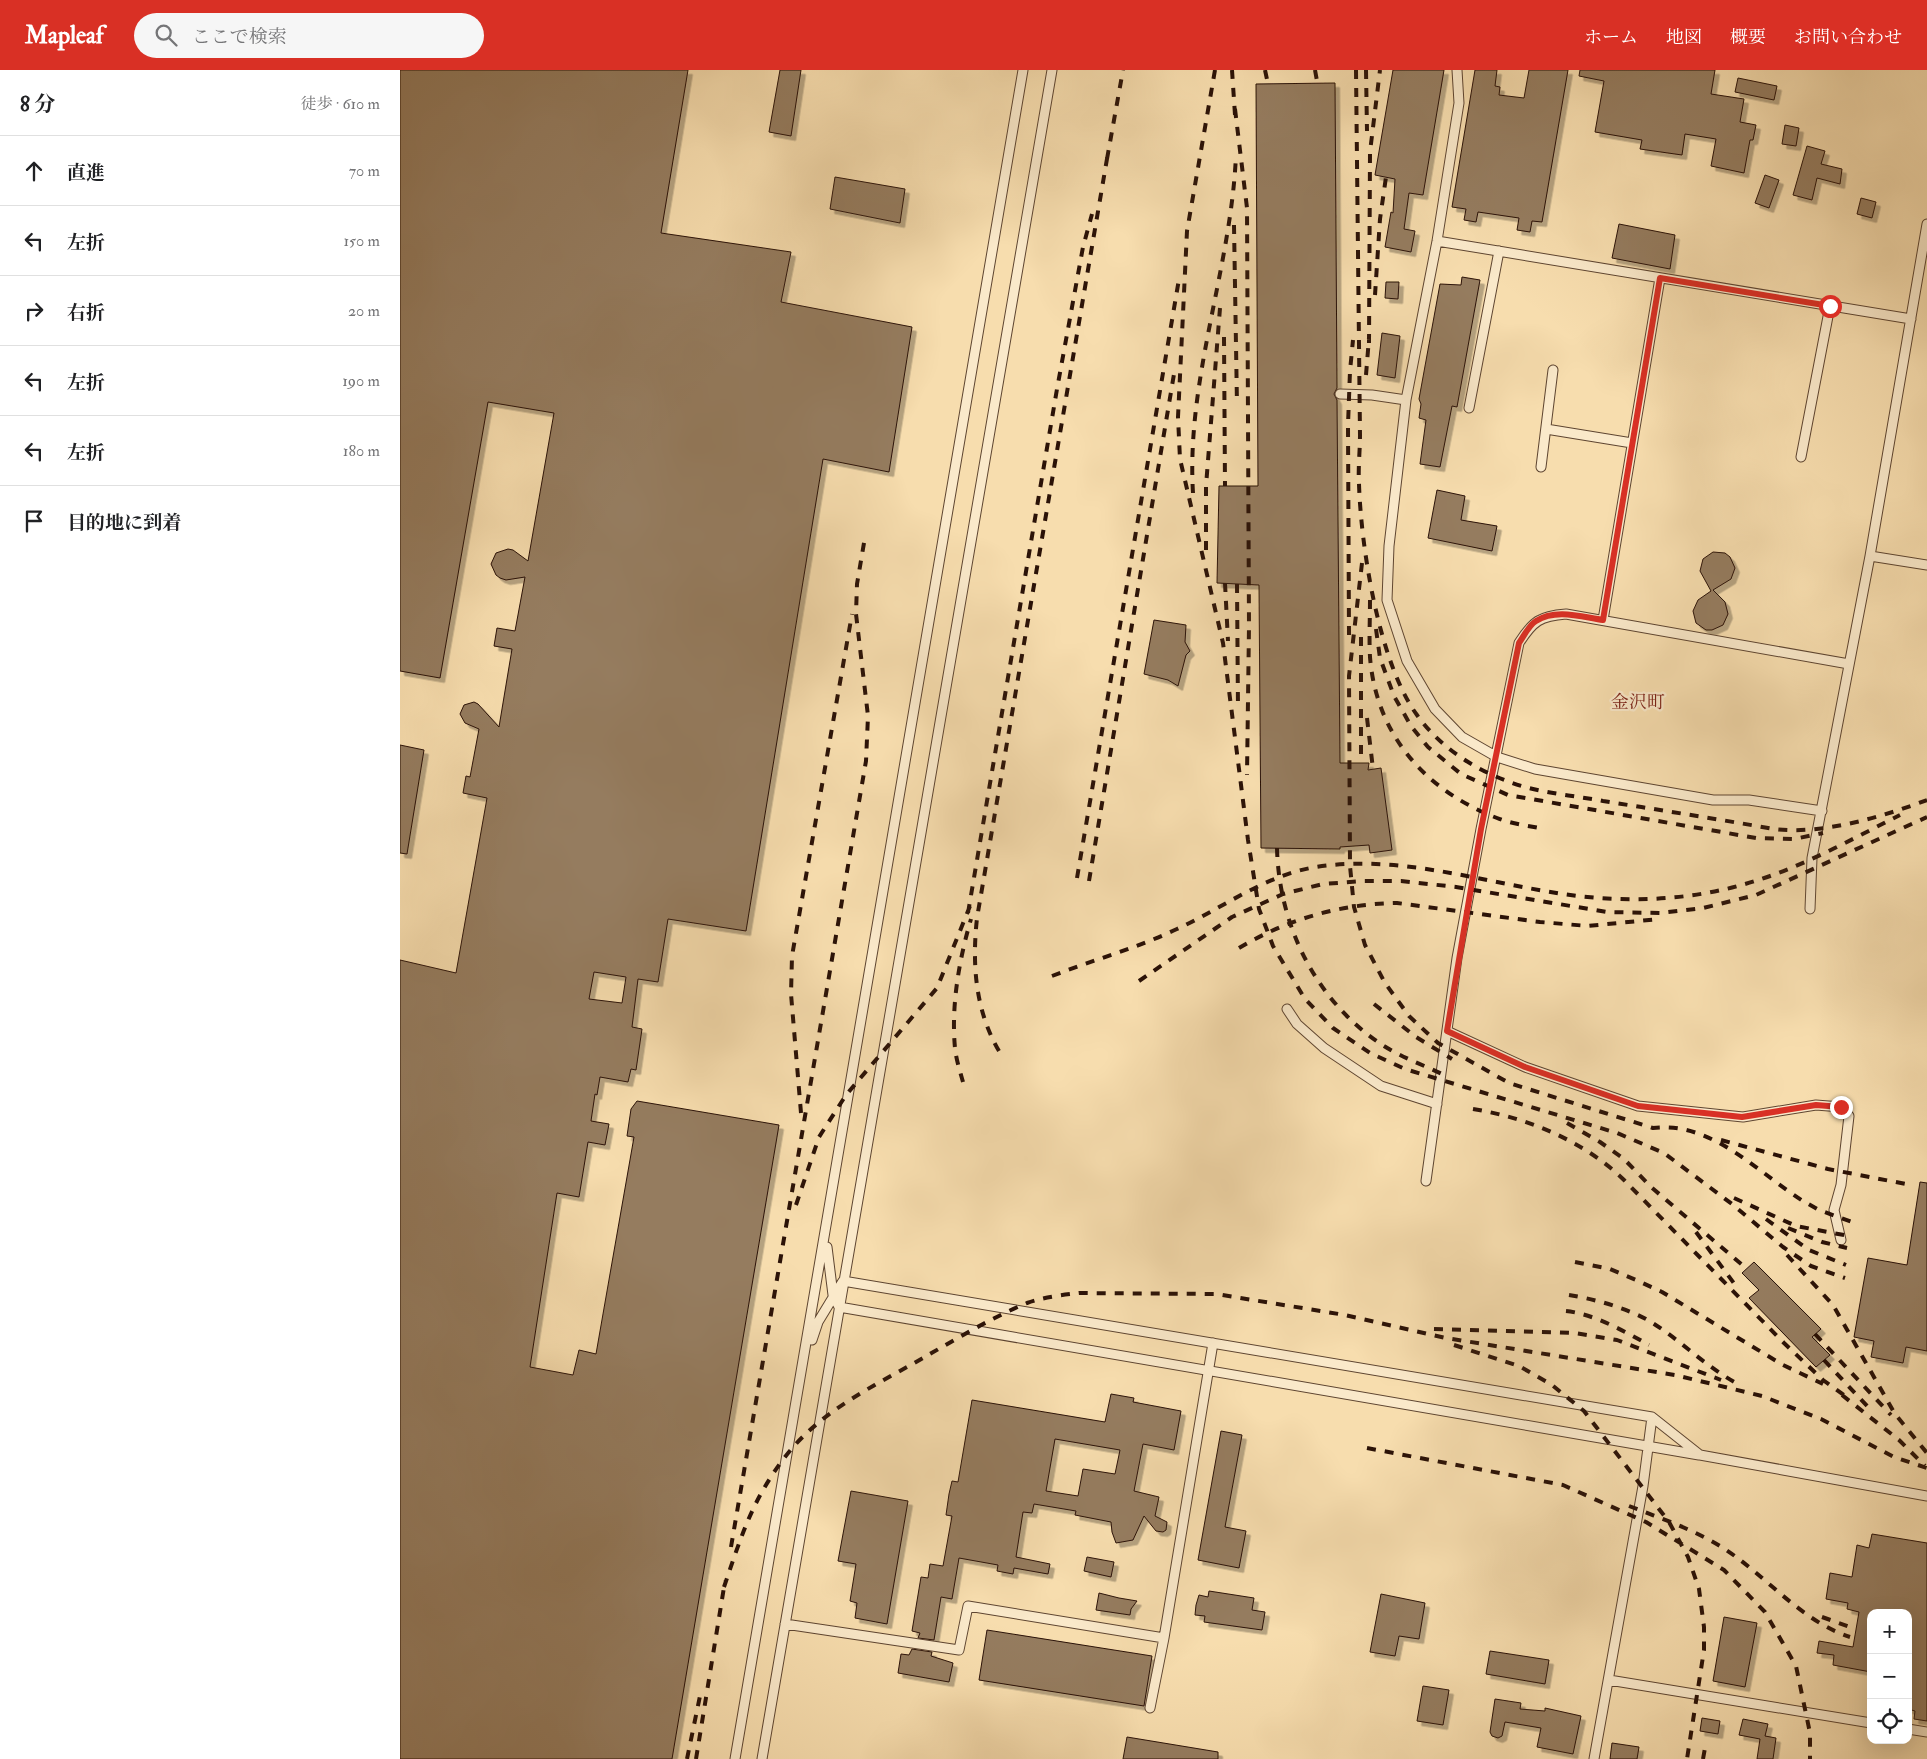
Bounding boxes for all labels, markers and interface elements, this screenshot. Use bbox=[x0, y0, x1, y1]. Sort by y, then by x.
search box bbox=[134, 13, 484, 58]
text: Mapleaf bbox=[25, 20, 104, 51]
icon: search bbox=[152, 21, 180, 49]
text: ここで検索 bbox=[192, 25, 287, 49]
text: ホーム bbox=[1584, 26, 1638, 49]
text: 地図 bbox=[1666, 26, 1702, 49]
text: 概要 bbox=[1730, 26, 1766, 49]
text: お問い合わせ bbox=[1794, 26, 1902, 49]
text: 8 分 bbox=[20, 91, 55, 118]
text: 徒歩 · 610 m bbox=[301, 94, 380, 114]
icon: ahead bbox=[20, 157, 48, 185]
text: 直進 bbox=[67, 161, 105, 185]
text: 70 m bbox=[349, 161, 380, 181]
icon: left bbox=[20, 227, 48, 255]
text: 左折 bbox=[67, 231, 105, 255]
text: 150 m bbox=[343, 231, 380, 251]
route start bbox=[1819, 295, 1842, 318]
icon: right bbox=[20, 297, 48, 325]
text: 右折 bbox=[67, 301, 105, 325]
text: 20 m bbox=[348, 301, 380, 321]
icon: left bbox=[20, 367, 48, 395]
text: 左折 bbox=[67, 371, 105, 395]
text: 190 m bbox=[342, 371, 380, 391]
icon: left bbox=[20, 437, 48, 465]
text: 左折 bbox=[67, 441, 105, 465]
text: 180 m bbox=[343, 441, 380, 461]
icon: arrive bbox=[20, 507, 48, 535]
text: 目的地に到着 bbox=[67, 511, 181, 535]
district label: 金沢町 bbox=[1611, 691, 1665, 714]
route end bbox=[1830, 1096, 1853, 1119]
map controls bbox=[1867, 1609, 1912, 1744]
button: + bbox=[1867, 1609, 1912, 1654]
button: − bbox=[1867, 1654, 1912, 1699]
button: locate bbox=[1867, 1699, 1912, 1744]

